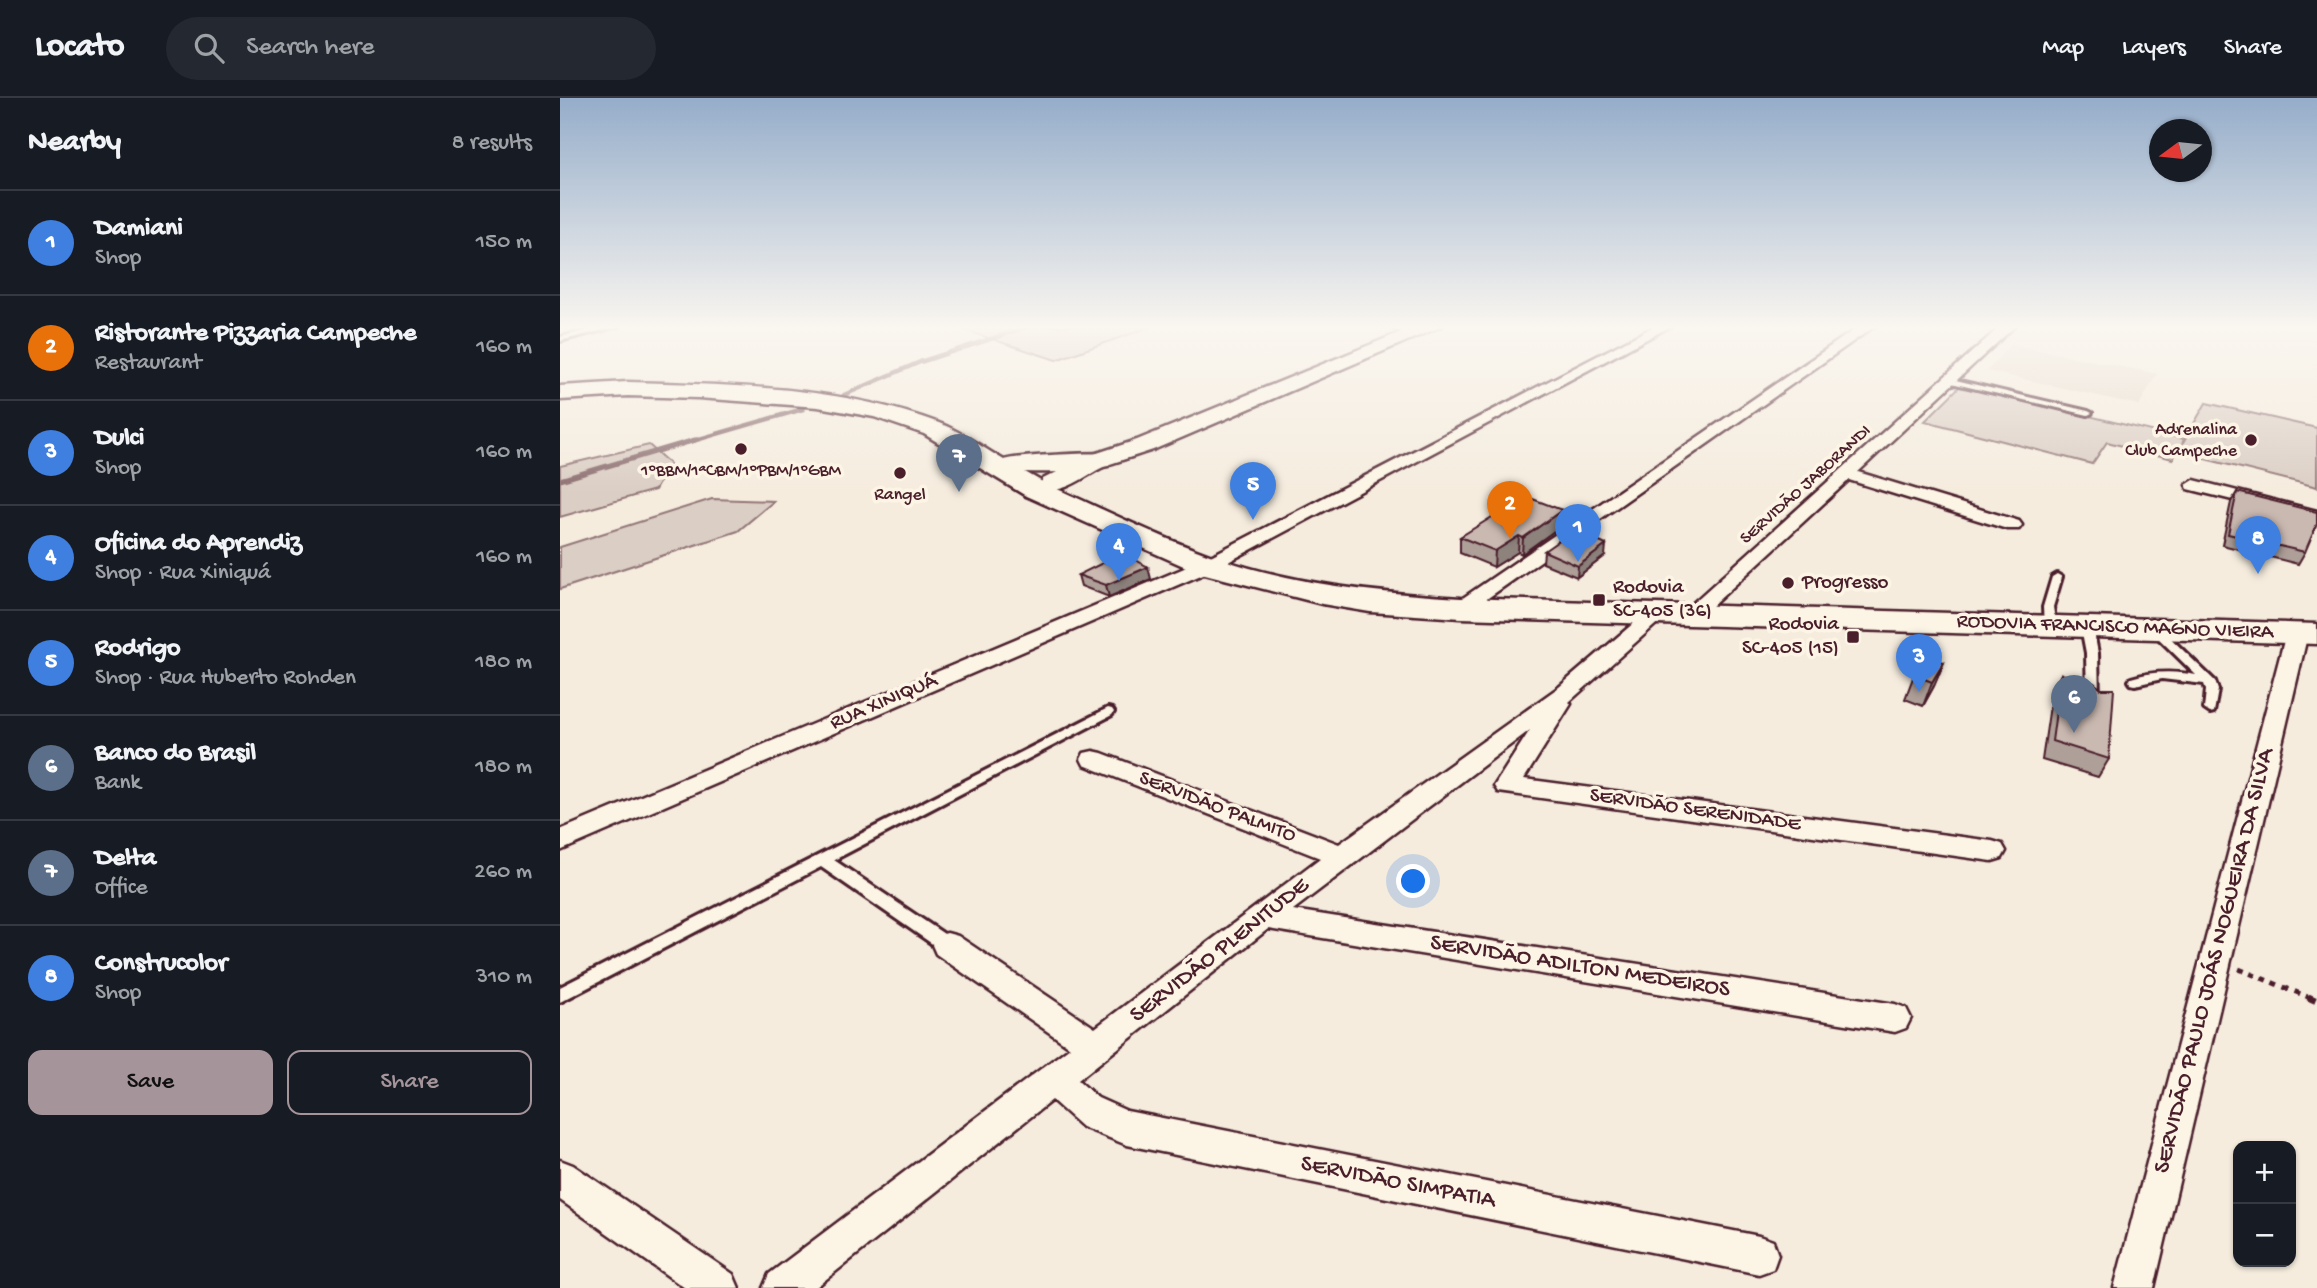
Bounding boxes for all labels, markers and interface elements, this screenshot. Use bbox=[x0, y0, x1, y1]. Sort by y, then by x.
search box bbox=[166, 17, 656, 80]
text: Locato bbox=[35, 29, 124, 67]
icon: search bbox=[190, 29, 228, 67]
text: Search here bbox=[246, 33, 374, 64]
text: Map bbox=[2042, 34, 2084, 63]
text: Layers bbox=[2122, 34, 2186, 63]
text: Share bbox=[2224, 34, 2282, 63]
north arrow bbox=[2149, 119, 2212, 182]
text: Nearby bbox=[28, 126, 121, 161]
text: 8 results bbox=[452, 130, 532, 157]
text: Damiani bbox=[95, 214, 183, 245]
text: 1 bbox=[46, 229, 56, 256]
text: 150 m bbox=[476, 229, 532, 256]
text: Shop bbox=[95, 245, 141, 272]
text: Ristorante Pizzaria Campeche bbox=[95, 319, 416, 350]
text: 2 bbox=[45, 334, 57, 361]
text: 160 m bbox=[476, 334, 532, 361]
text: Restaurant bbox=[95, 350, 202, 377]
place label: Adrenalina Club Campeche bbox=[2125, 420, 2238, 462]
street label: SERVIDÃO JABORANDI bbox=[1736, 421, 1876, 549]
text: Dulci bbox=[95, 424, 144, 455]
marker: Adrenalina Club Campeche bbox=[2243, 432, 2259, 448]
pin: 7 bbox=[936, 434, 982, 492]
text: 3 bbox=[45, 439, 57, 466]
text: 160 m bbox=[476, 439, 532, 466]
marker: 1ºBBM/1ªCBM/1ºPBM/1ºGBM bbox=[733, 441, 749, 457]
text: Shop bbox=[95, 455, 141, 482]
place label: 1ºBBM/1ªCBM/1ºPBM/1ºGBM bbox=[640, 461, 842, 482]
pin: 5 bbox=[1230, 462, 1276, 520]
marker: Rangel bbox=[892, 465, 908, 481]
pin: 2 bbox=[1487, 481, 1533, 539]
place label: Rangel bbox=[874, 485, 926, 506]
pin: 1 bbox=[1555, 504, 1601, 562]
pin: 8 bbox=[2235, 516, 2281, 574]
pin: 4 bbox=[1096, 523, 1142, 581]
text: Oficina do Aprendiz bbox=[95, 529, 302, 560]
text: 4 bbox=[46, 544, 56, 571]
text: 160 m bbox=[476, 544, 532, 571]
text: Shop · Rua Xiniquá bbox=[95, 560, 271, 587]
place label: Progresso bbox=[1801, 571, 1889, 596]
marker: Progresso bbox=[1780, 575, 1796, 591]
place label: Rodovia SC-405 (36) bbox=[1613, 576, 1712, 625]
marker: Rodovia SC-405 (36) bbox=[1591, 592, 1607, 608]
street label: RODOVIA FRANCISCO MAGNO VIEIRA bbox=[1956, 610, 2275, 646]
place label: Rodovia SC-405 (15) bbox=[1742, 613, 1840, 662]
marker: Rodovia SC-405 (15) bbox=[1845, 629, 1861, 645]
text: Rodrigo bbox=[95, 634, 180, 665]
pin: 3 bbox=[1896, 634, 1942, 692]
text: 5 bbox=[45, 649, 57, 676]
text: 180 m bbox=[475, 649, 532, 676]
text: Shop · Rua Huberto Rohden bbox=[95, 665, 356, 692]
street label: RUA XINIQUÁ bbox=[826, 668, 943, 737]
pin: 6 bbox=[2051, 675, 2097, 733]
text: Banco do Brasil bbox=[95, 739, 256, 770]
street label: SERVIDÃO PAULO JOÁS NOGUEIRA DA SILVA bbox=[2148, 744, 2282, 1176]
text: 6 bbox=[45, 754, 57, 781]
text: 180 m bbox=[475, 754, 532, 781]
street label: SERVIDÃO PALMITO bbox=[1135, 767, 1299, 850]
text: Bank bbox=[95, 770, 141, 797]
street label: SERVIDÃO SERENIDADE bbox=[1588, 784, 1803, 838]
text: Delta bbox=[95, 844, 156, 875]
text: 7 bbox=[45, 859, 57, 886]
text: 260 m bbox=[474, 859, 532, 886]
your location bbox=[1396, 864, 1430, 898]
street label: SERVIDÃO PLENITUDE bbox=[1124, 871, 1316, 1030]
text: Office bbox=[95, 875, 148, 902]
street label: SERVIDÃO ADILTON MEDEIROS bbox=[1428, 929, 1733, 1005]
text: Construcolor bbox=[95, 949, 227, 980]
text: 8 bbox=[45, 964, 57, 991]
text: 310 m bbox=[476, 964, 532, 991]
text: Shop bbox=[95, 980, 141, 1007]
button: Save bbox=[28, 1050, 273, 1115]
button: Share bbox=[287, 1050, 532, 1115]
map controls bbox=[2233, 1141, 2296, 1267]
button: + bbox=[2233, 1141, 2296, 1204]
street label: SERVIDÃO SIMPATIA bbox=[1298, 1150, 1500, 1216]
button: − bbox=[2233, 1204, 2296, 1267]

